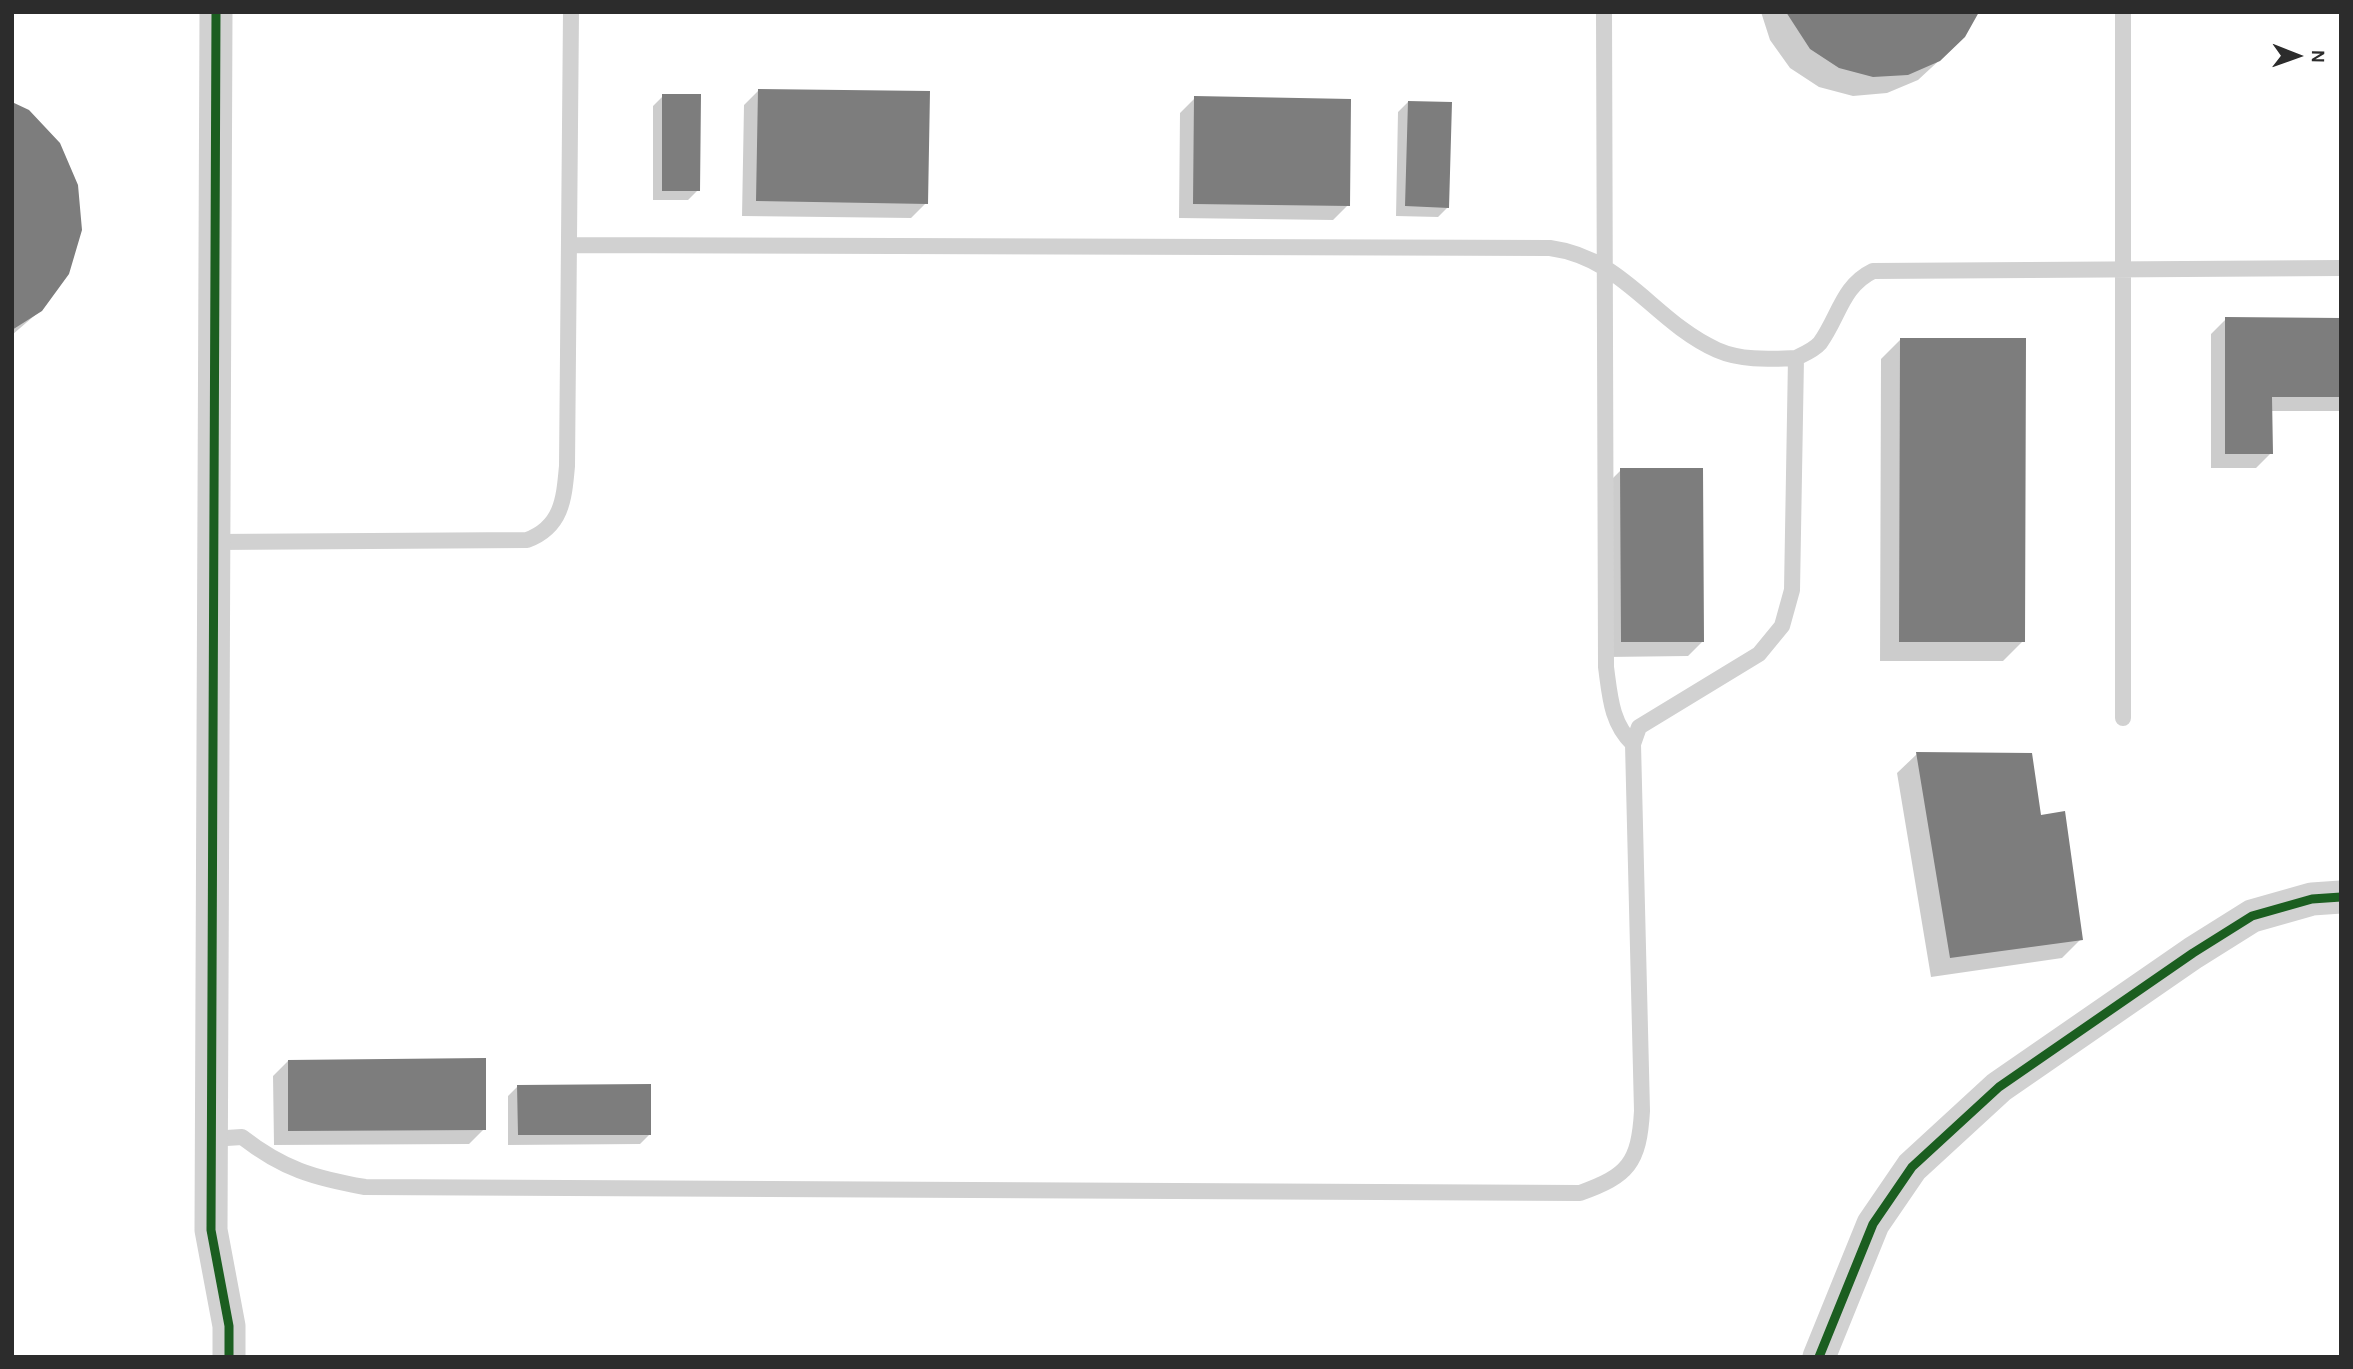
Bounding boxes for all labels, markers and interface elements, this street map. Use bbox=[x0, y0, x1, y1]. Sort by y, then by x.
north arrow bbox=[2262, 21, 2332, 91]
text: N bbox=[2307, 49, 2329, 63]

